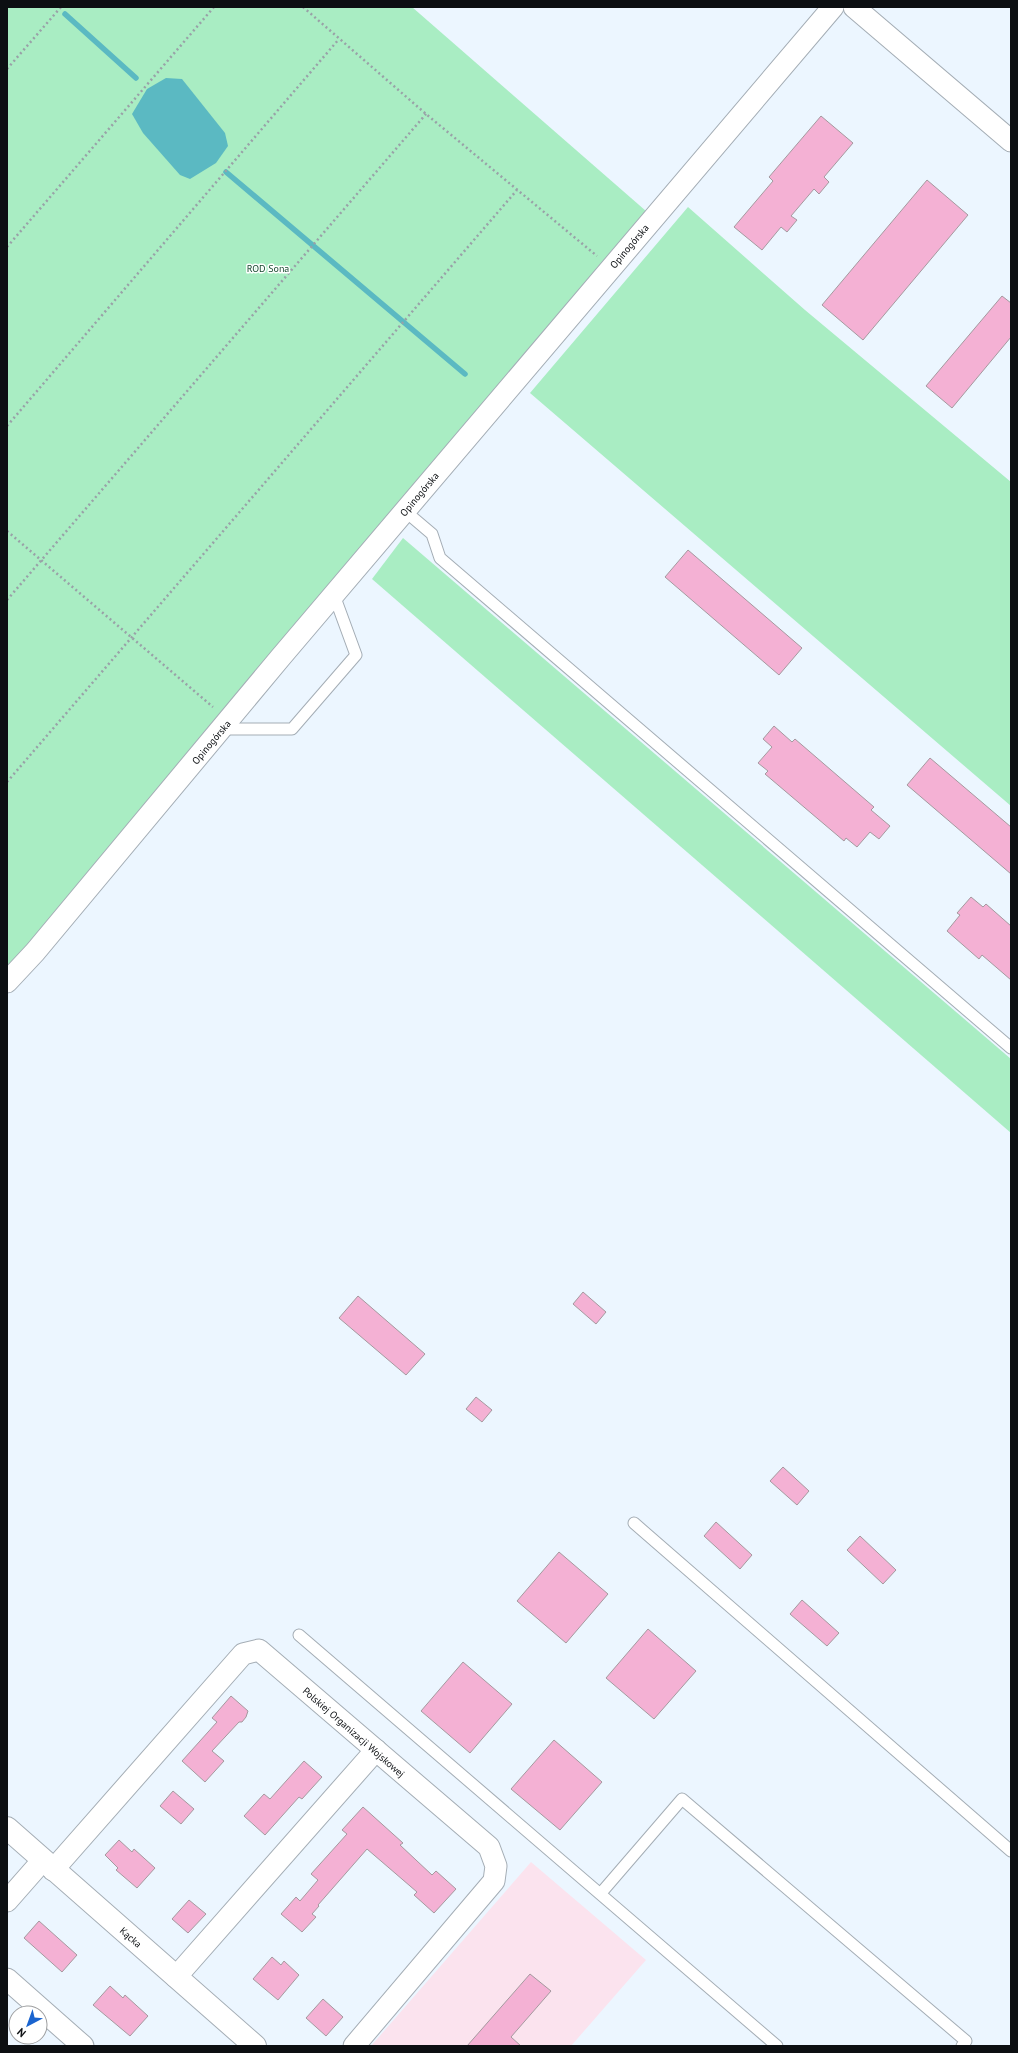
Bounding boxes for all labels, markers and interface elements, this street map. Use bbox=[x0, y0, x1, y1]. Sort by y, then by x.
street label: Opinogórska bbox=[607, 221, 652, 271]
park label: ROD Sona bbox=[247, 262, 289, 275]
street label: Opinogórska bbox=[397, 469, 442, 519]
street label: Opinogórska bbox=[189, 717, 234, 767]
street label: Polskiej Organizacji Wojskowej bbox=[300, 1684, 407, 1780]
street label: Kącka bbox=[117, 1924, 144, 1951]
north arrow bbox=[8, 2005, 48, 2045]
text: N bbox=[14, 2025, 29, 2040]

